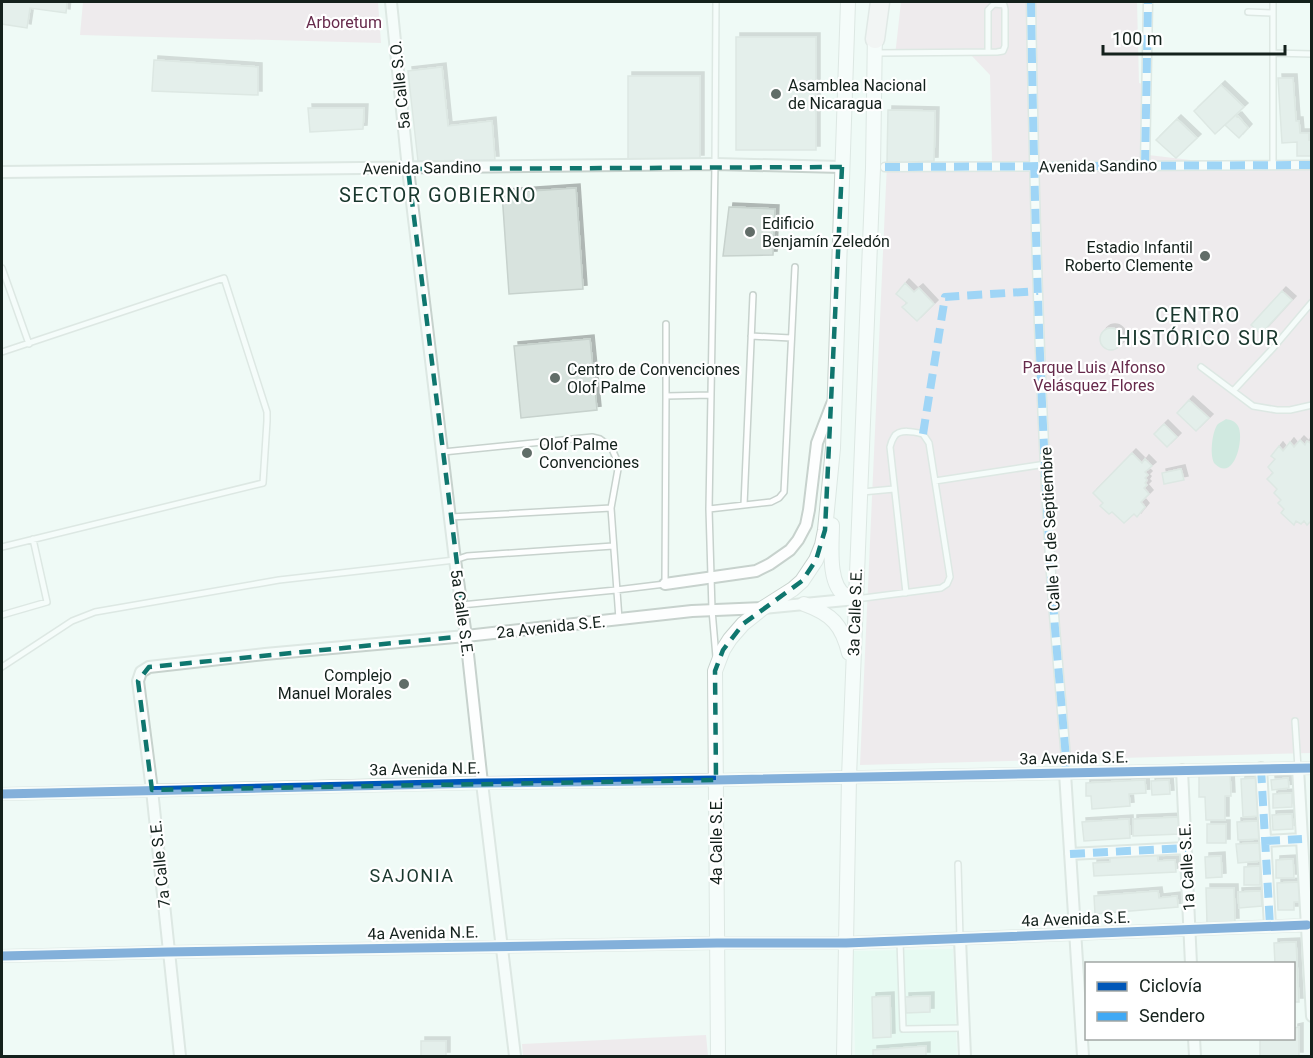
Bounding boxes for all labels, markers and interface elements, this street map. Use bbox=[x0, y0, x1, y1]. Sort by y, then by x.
park label: Arboretum bbox=[306, 13, 382, 32]
scale bar bbox=[1103, 18, 1284, 56]
text: 100 m bbox=[1112, 28, 1163, 49]
street label: 5a Calle S.O. bbox=[386, 40, 414, 130]
place label: Asamblea Nacional de Nicaragua bbox=[788, 76, 926, 113]
marker: Asamblea Nacional de Nicaragua bbox=[769, 87, 783, 101]
street label: Avenida Sandino bbox=[1039, 155, 1157, 177]
street label: Avenida Sandino bbox=[363, 157, 481, 179]
district label: SECTOR GOBIERNO bbox=[339, 183, 537, 207]
place label: Edificio Benjamín Zeledón bbox=[762, 214, 890, 251]
marker: Edificio Benjamín Zeledón bbox=[743, 225, 757, 239]
place label: Estadio Infantil Roberto Clemente bbox=[1065, 238, 1193, 275]
marker: Estadio Infantil Roberto Clemente bbox=[1198, 249, 1212, 263]
district label: CENTRO HISTÓRICO SUR bbox=[1116, 303, 1280, 350]
park label: Parque Luis Alfonso Velásquez Flores bbox=[1023, 358, 1165, 395]
place label: Centro de Convenciones Olof Palme bbox=[567, 360, 740, 397]
marker: Centro de Convenciones Olof Palme bbox=[548, 371, 562, 385]
place label: Olof Palme Convenciones bbox=[539, 435, 639, 472]
marker: Olof Palme Convenciones bbox=[520, 446, 534, 460]
street label: Calle 15 de Septiembre bbox=[1036, 447, 1064, 611]
street label: 5a Calle S.E. bbox=[446, 568, 478, 658]
street label: 3a Calle S.E. bbox=[844, 568, 866, 656]
street label: 2a Avenida S.E. bbox=[496, 612, 606, 642]
place label: Complejo Manuel Morales bbox=[278, 666, 392, 703]
marker: Complejo Manuel Morales bbox=[397, 677, 411, 691]
street label: 3a Avenida S.E. bbox=[1019, 748, 1129, 768]
street label: 3a Avenida N.E. bbox=[369, 759, 481, 779]
street label: 4a Calle S.E. bbox=[707, 797, 726, 885]
street label: 7a Calle S.E. bbox=[146, 819, 174, 909]
street label: 1a Calle S.E. bbox=[1175, 823, 1199, 911]
district label: SAJONIA bbox=[370, 865, 454, 886]
street label: 4a Avenida S.E. bbox=[1021, 908, 1131, 930]
street label: 4a Avenida N.E. bbox=[367, 923, 479, 943]
legend bbox=[1085, 962, 1295, 1040]
text: Ciclovía bbox=[1139, 975, 1202, 996]
text: Sendero bbox=[1139, 1005, 1205, 1026]

